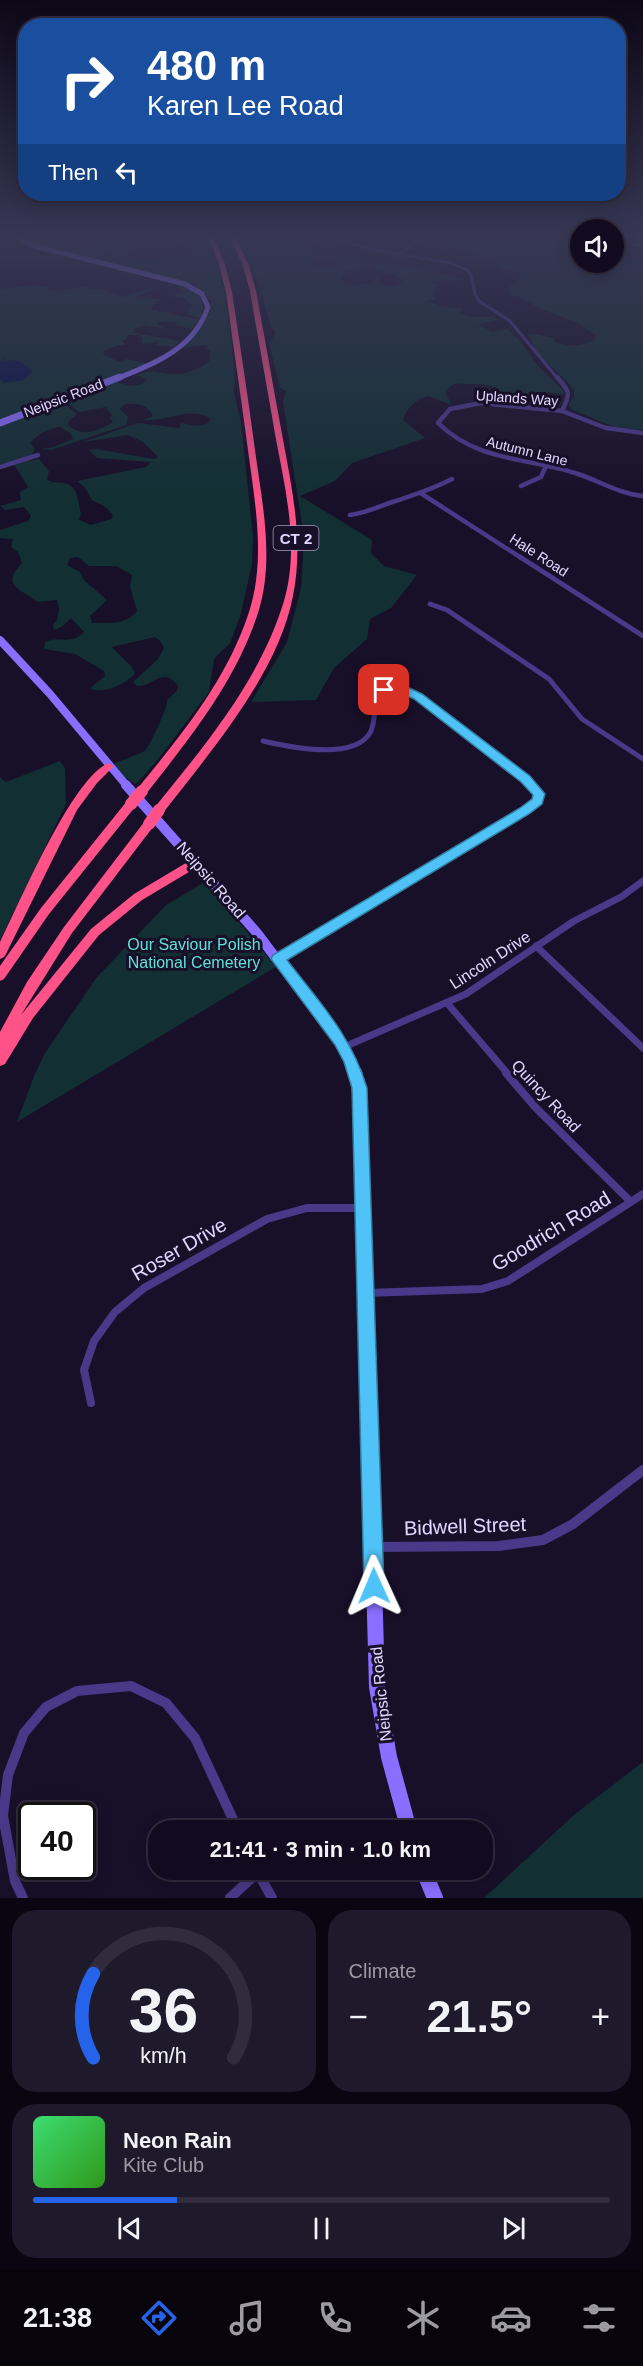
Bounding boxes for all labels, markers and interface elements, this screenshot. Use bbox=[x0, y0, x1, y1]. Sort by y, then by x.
icon: right bbox=[48, 42, 126, 120]
text: 480 m bbox=[147, 42, 266, 89]
text: Karen Lee Road bbox=[147, 91, 344, 121]
icon: left bbox=[110, 156, 143, 189]
text: Then bbox=[48, 160, 98, 185]
map controls bbox=[570, 219, 624, 273]
button: sound bbox=[570, 219, 624, 273]
street label: Neipsic Road bbox=[21, 376, 105, 420]
street label: Uplands Way bbox=[475, 387, 559, 409]
street label: Autumn Lane bbox=[485, 433, 570, 469]
road number: CT 2 bbox=[274, 526, 318, 550]
street label: Hale Road bbox=[507, 530, 571, 580]
pin bbox=[358, 664, 409, 715]
icon: arrive bbox=[367, 673, 400, 706]
street label: Neipsic Road bbox=[173, 839, 249, 921]
street label: Lincoln Drive bbox=[447, 928, 533, 992]
park label: Our Saviour Polish National Cemetery bbox=[127, 936, 261, 971]
street label: Quincy Road bbox=[508, 1056, 584, 1136]
street label: Goodrich Road bbox=[488, 1187, 614, 1275]
street label: Roser Drive bbox=[128, 1213, 230, 1285]
street label: Bidwell Street bbox=[404, 1513, 527, 1539]
position arrow bbox=[342, 1554, 406, 1618]
street label: Neipsic Road bbox=[368, 1646, 394, 1742]
speed limit sign: 40 bbox=[18, 1802, 96, 1880]
text: 21:41 · 3 min · 1.0 km bbox=[210, 1837, 431, 1862]
text: Climate bbox=[349, 1960, 416, 1982]
text: 36 bbox=[129, 1976, 198, 2045]
text: 21.5° bbox=[426, 1991, 532, 2042]
text: − bbox=[349, 1998, 368, 2035]
text: + bbox=[591, 1998, 610, 2035]
text: km/h bbox=[141, 2044, 187, 2068]
text: Neon Rain bbox=[123, 2128, 232, 2153]
text: Kite Club bbox=[123, 2154, 204, 2176]
icon: previous bbox=[113, 2212, 146, 2245]
icon: pause bbox=[305, 2212, 338, 2245]
icon: next bbox=[497, 2212, 530, 2245]
icon: directions bbox=[138, 2297, 180, 2339]
icon: music bbox=[226, 2297, 268, 2339]
icon: phone bbox=[314, 2297, 356, 2339]
icon: climate bbox=[402, 2297, 444, 2339]
icon: car bbox=[490, 2297, 532, 2339]
icon: filters bbox=[578, 2297, 620, 2339]
text: 21:38 bbox=[23, 2303, 92, 2333]

